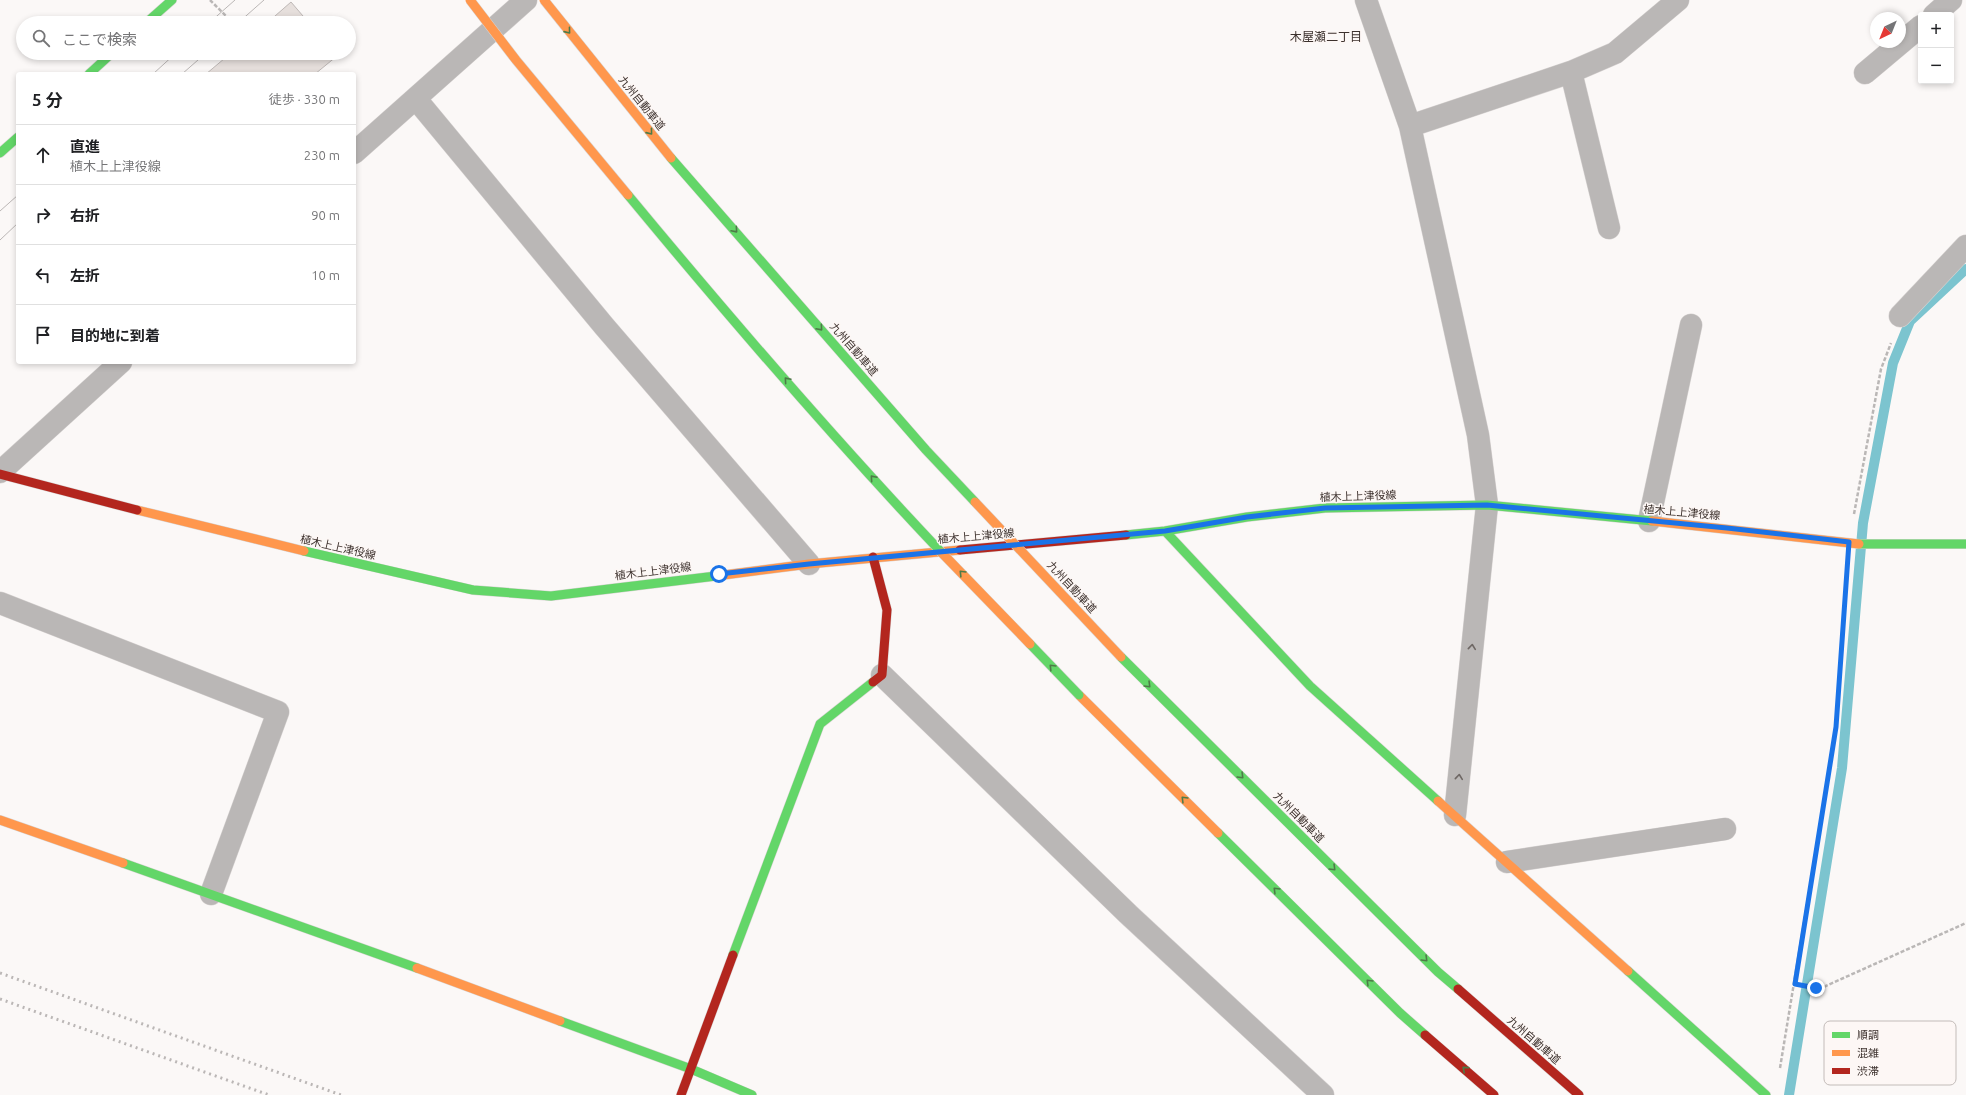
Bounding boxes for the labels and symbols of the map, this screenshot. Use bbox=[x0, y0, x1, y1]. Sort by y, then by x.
north arrow bbox=[1870, 12, 1906, 48]
one-way arrow bbox=[563, 27, 570, 34]
district label: 木屋瀬二丁目 bbox=[1290, 30, 1362, 43]
street label: 九州自動車道 bbox=[617, 74, 667, 132]
one-way arrow bbox=[645, 127, 652, 134]
one-way arrow bbox=[730, 226, 737, 233]
street label: 九州自動車道 bbox=[828, 320, 880, 378]
one-way arrow bbox=[815, 324, 822, 331]
one-way arrow bbox=[785, 377, 792, 385]
one-way arrow bbox=[870, 475, 877, 483]
street label: 植木上上津役線 bbox=[1319, 489, 1397, 503]
street label: 植木上上津役線 bbox=[1643, 503, 1721, 521]
street label: 植木上上津役線 bbox=[937, 527, 1015, 545]
street label: 植木上上津役線 bbox=[299, 532, 377, 562]
street label: 九州自動車道 bbox=[1045, 559, 1099, 615]
street label: 植木上上津役線 bbox=[614, 560, 692, 582]
route start bbox=[710, 565, 728, 583]
one-way arrow bbox=[959, 570, 967, 578]
one-way arrow bbox=[1467, 644, 1476, 650]
one-way arrow bbox=[1049, 664, 1056, 672]
one-way arrow bbox=[1143, 680, 1151, 688]
one-way arrow bbox=[1236, 771, 1244, 779]
one-way arrow bbox=[1454, 774, 1463, 780]
street label: 九州自動車道 bbox=[1271, 789, 1327, 845]
one-way arrow bbox=[1181, 796, 1189, 804]
one-way arrow bbox=[1328, 863, 1336, 871]
one-way arrow bbox=[1273, 887, 1281, 895]
one-way arrow bbox=[1420, 954, 1428, 962]
one-way arrow bbox=[1366, 979, 1374, 987]
route end bbox=[1807, 979, 1825, 997]
street label: 九州自動車道 bbox=[1505, 1014, 1563, 1066]
legend bbox=[1824, 1021, 1956, 1085]
text: 順調 bbox=[1857, 1029, 1879, 1041]
text: 混雑 bbox=[1857, 1047, 1879, 1059]
text: 渋滞 bbox=[1857, 1065, 1879, 1077]
one-way arrow bbox=[1462, 1067, 1469, 1074]

